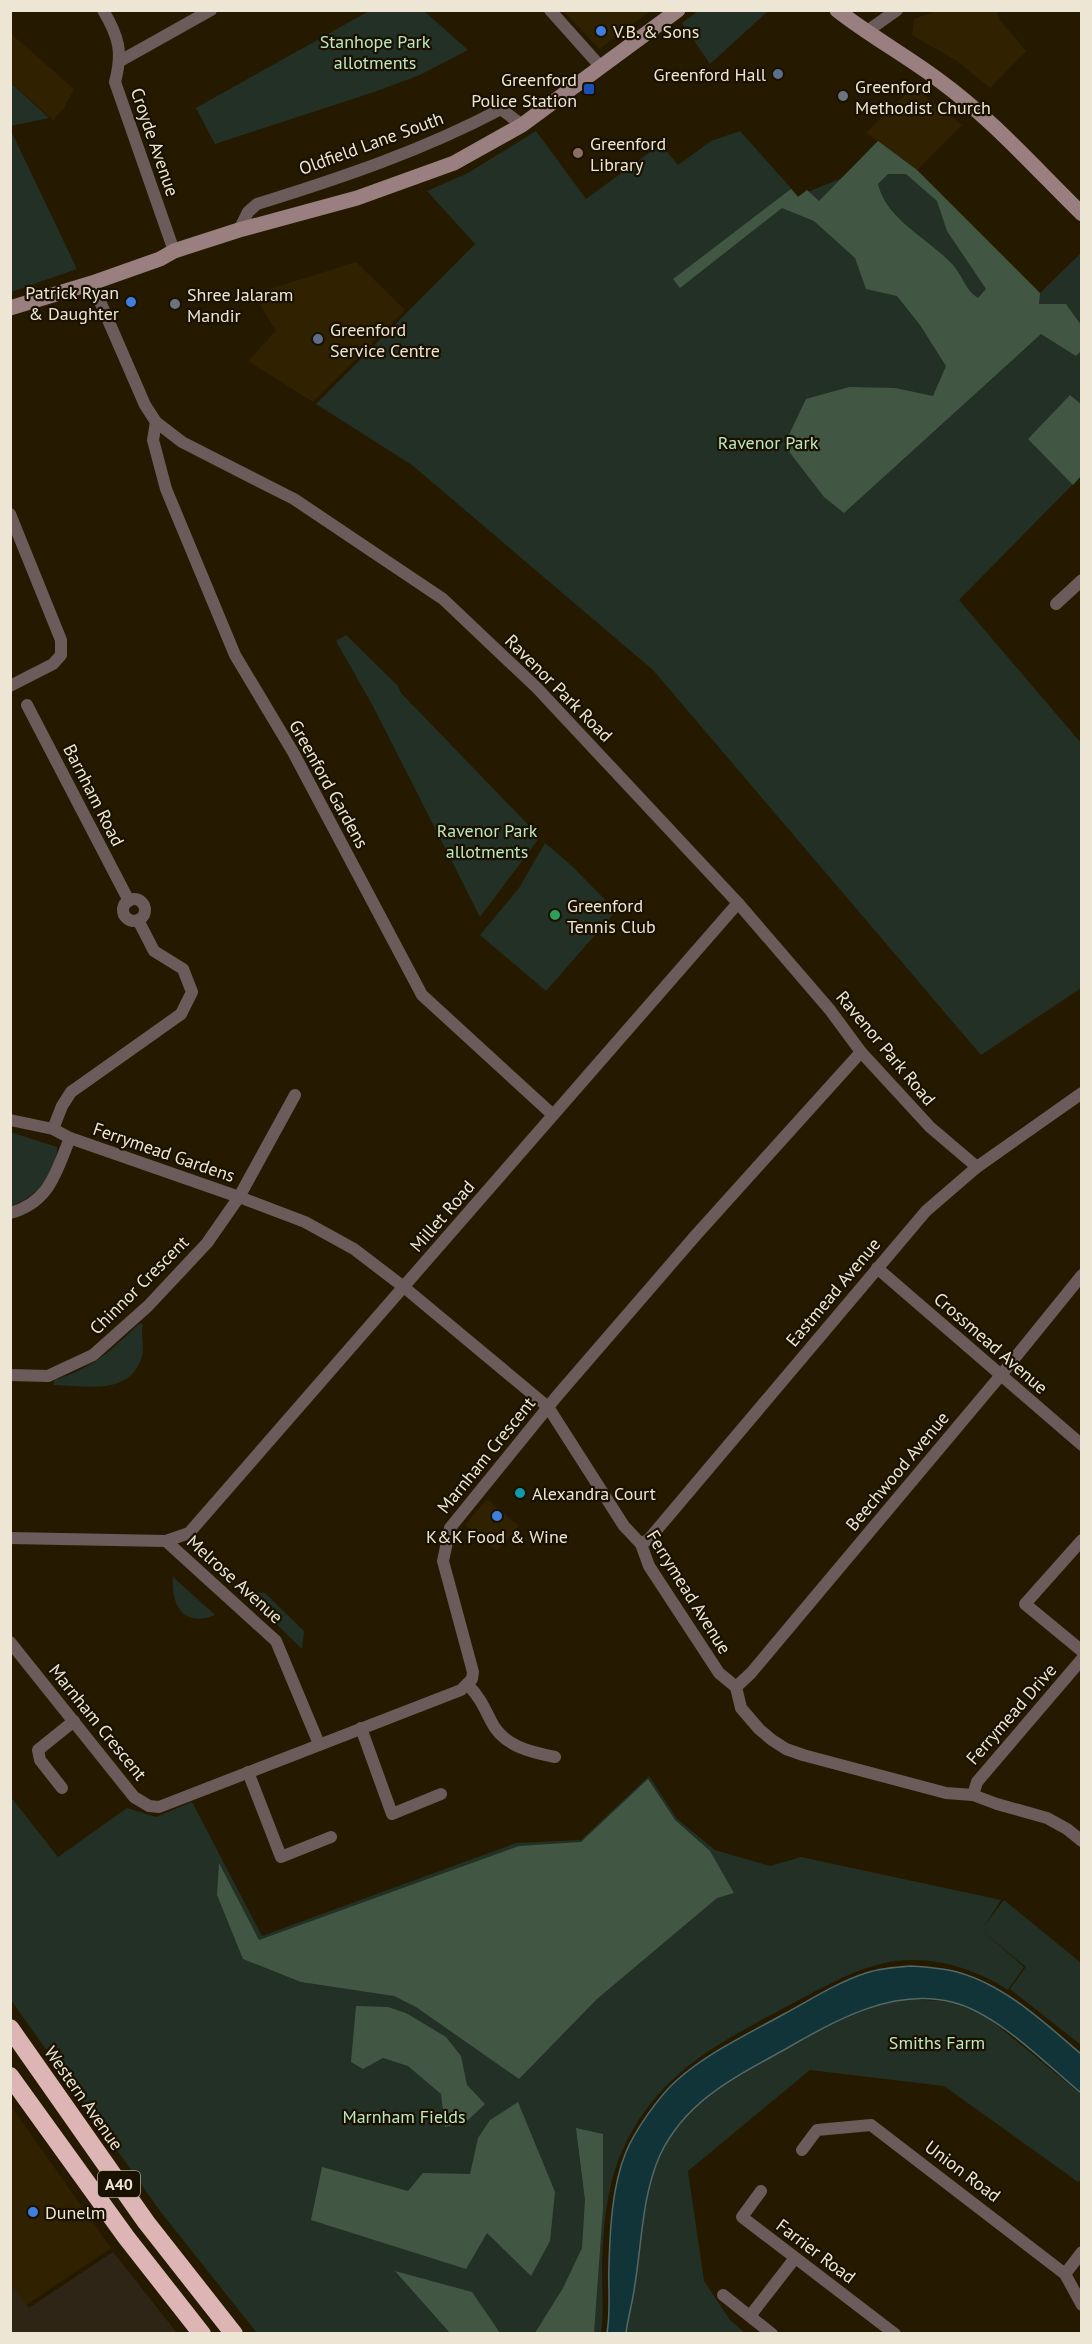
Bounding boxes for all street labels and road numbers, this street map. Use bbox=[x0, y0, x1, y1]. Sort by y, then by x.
street label: Croyde Avenue bbox=[126, 85, 184, 199]
street label: Oldfield Lane South bbox=[295, 106, 447, 180]
street label: Ravenor Park Road bbox=[500, 629, 618, 747]
street label: Greenford Gardens bbox=[284, 716, 374, 852]
street label: Barnham Road bbox=[58, 740, 130, 850]
street label: Ravenor Park Road bbox=[831, 986, 941, 1110]
street label: Ferrymead Gardens bbox=[90, 1117, 238, 1187]
street label: Millet Road bbox=[405, 1175, 479, 1257]
street label: Chinnor Crescent bbox=[85, 1231, 193, 1339]
street label: Eastmead Avenue bbox=[781, 1233, 885, 1351]
street label: Crossmead Avenue bbox=[929, 1287, 1053, 1399]
street label: Marnham Crescent bbox=[432, 1392, 540, 1518]
street label: Beechwood Avenue bbox=[840, 1407, 954, 1535]
street label: Ferrymead Avenue bbox=[642, 1526, 736, 1658]
street label: Melrose Avenue bbox=[182, 1530, 288, 1628]
street label: Marnham Crescent bbox=[44, 1659, 152, 1785]
street label: Ferrymead Drive bbox=[961, 1659, 1061, 1769]
street label: Western Avenue bbox=[39, 2041, 129, 2155]
street label: Union Road bbox=[921, 2135, 1005, 2207]
road number: A40 bbox=[98, 2171, 140, 2197]
street label: Farrier Road bbox=[772, 2214, 860, 2288]

